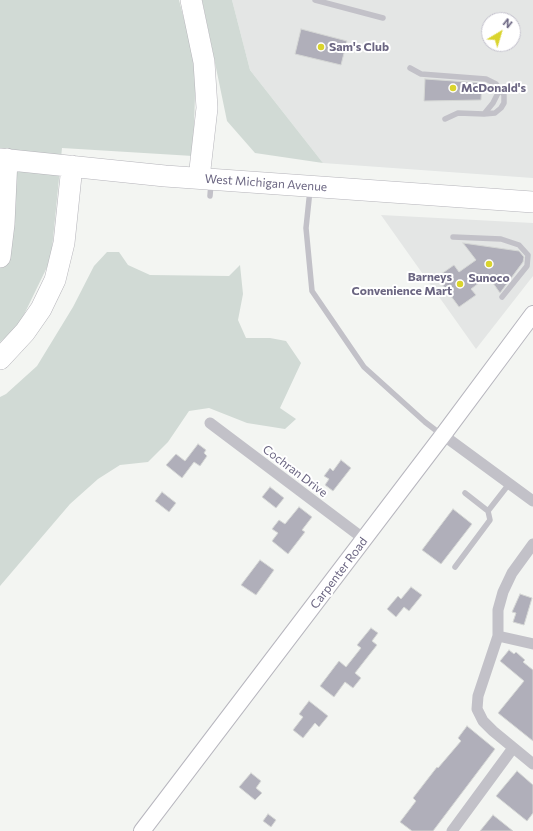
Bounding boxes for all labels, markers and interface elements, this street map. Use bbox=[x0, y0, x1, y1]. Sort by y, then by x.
north arrow bbox=[481, 12, 521, 52]
text: N bbox=[501, 15, 515, 31]
place label: Sam's Club bbox=[329, 40, 389, 54]
marker: Sam's Club bbox=[316, 42, 326, 52]
place label: McDonald's bbox=[461, 81, 526, 95]
marker: McDonald's bbox=[448, 83, 458, 93]
street label: West Michigan Avenue bbox=[204, 172, 328, 194]
marker: Sunoco bbox=[484, 259, 494, 269]
place label: Barneys Convenience Mart bbox=[352, 270, 452, 298]
place label: Sunoco bbox=[468, 271, 510, 285]
marker: Barneys Convenience Mart bbox=[455, 279, 465, 289]
street label: Cochran Drive bbox=[260, 442, 330, 500]
street label: Carpenter Road bbox=[307, 534, 371, 612]

